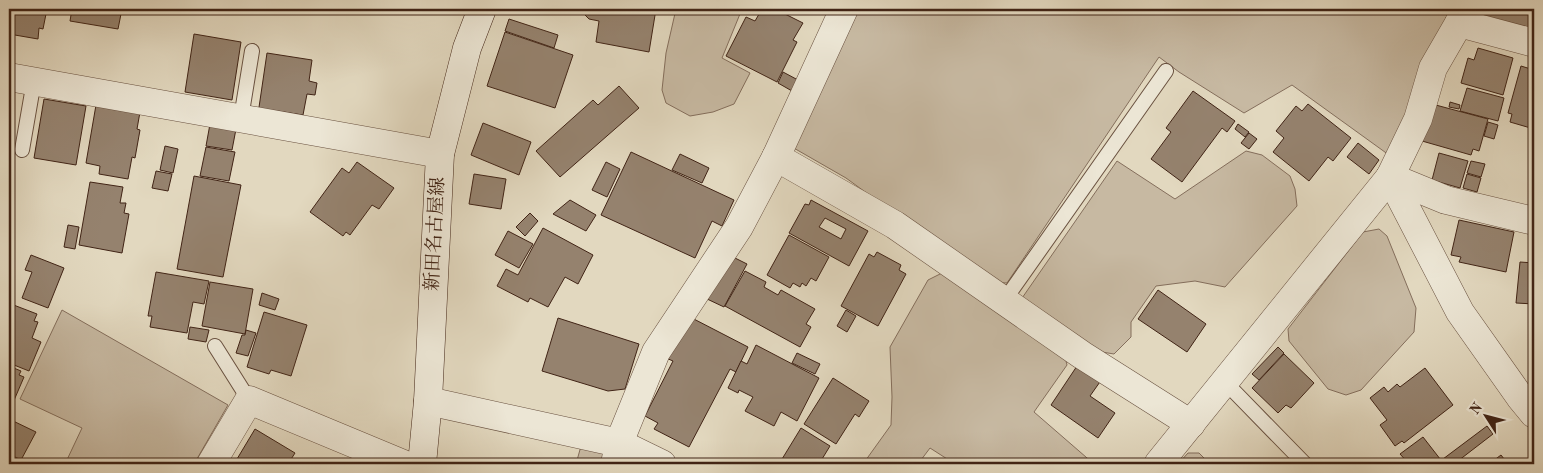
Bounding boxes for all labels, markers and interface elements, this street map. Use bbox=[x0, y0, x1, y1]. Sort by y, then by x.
street label: 新田名古屋線 bbox=[422, 176, 448, 291]
north arrow bbox=[1460, 390, 1510, 440]
text: N bbox=[1467, 400, 1485, 417]

